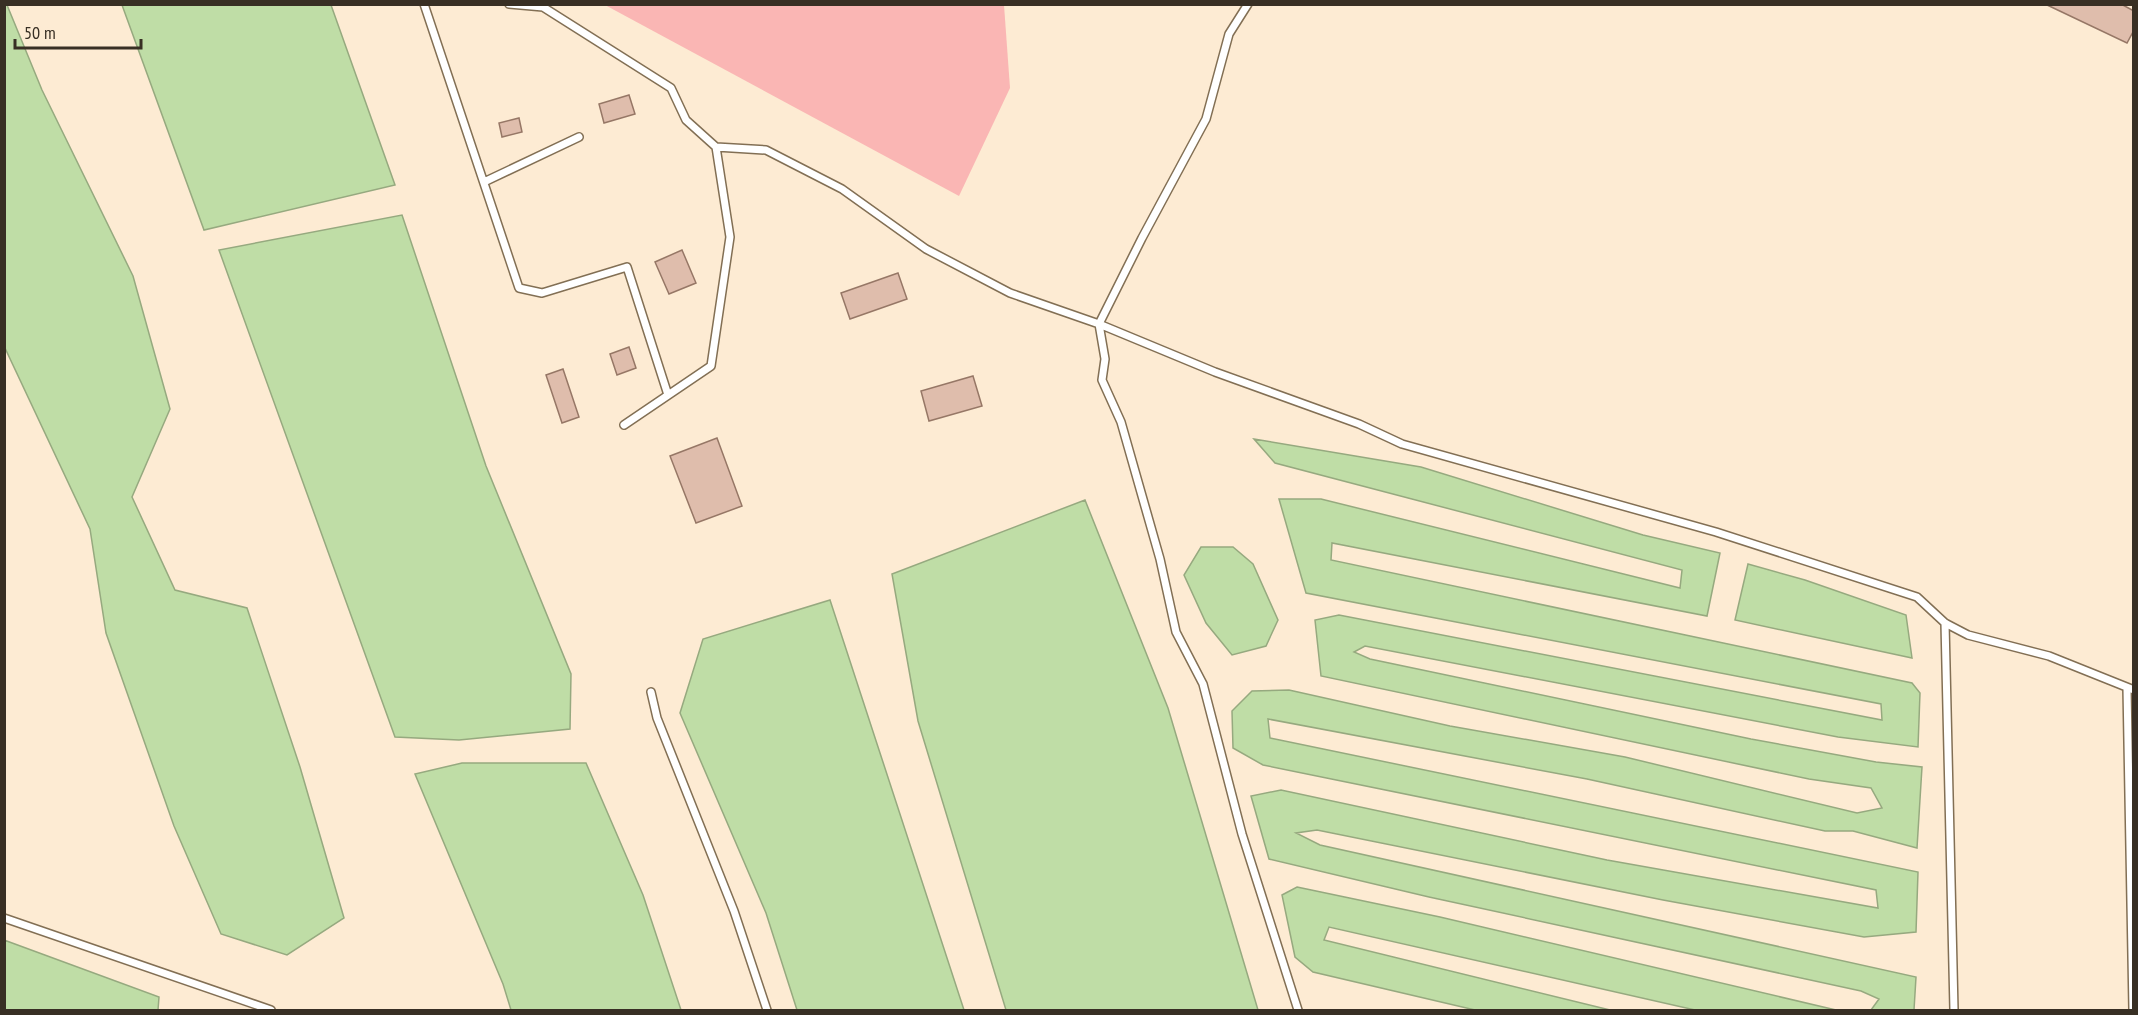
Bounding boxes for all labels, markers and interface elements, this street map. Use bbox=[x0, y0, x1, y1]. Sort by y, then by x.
scale bar bbox=[15, 12, 141, 50]
text: 50 m bbox=[24, 21, 56, 44]

